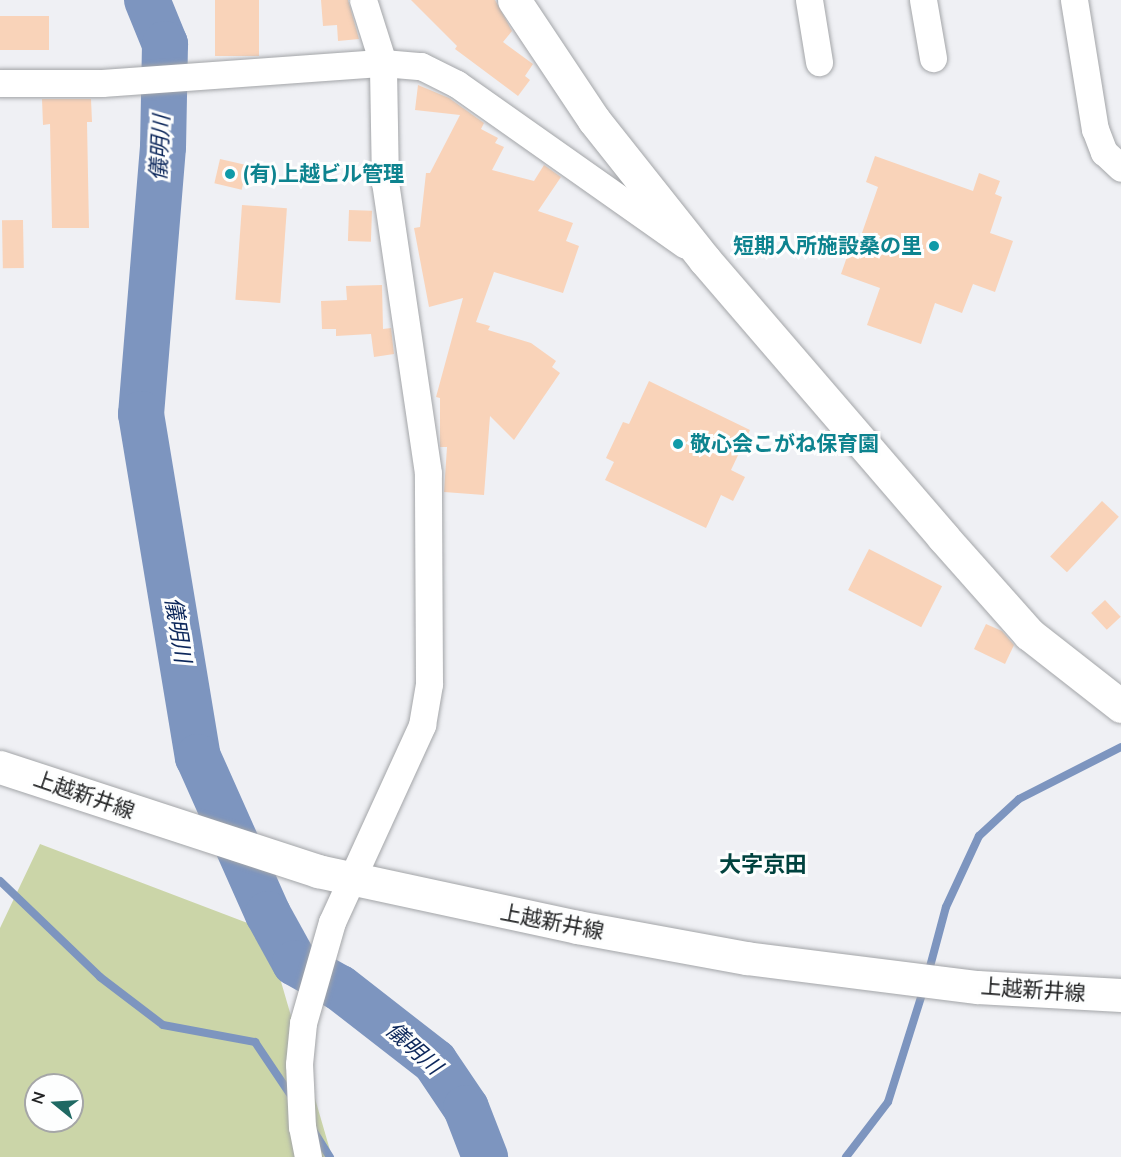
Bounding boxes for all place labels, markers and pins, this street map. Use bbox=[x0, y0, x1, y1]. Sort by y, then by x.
place label: (有)上越ビル管理 bbox=[242, 161, 404, 187]
marker: (有)上越ビル管理 bbox=[223, 167, 237, 181]
place label: 短期入所施設桑の里 bbox=[733, 233, 922, 259]
marker: 短期入所施設桑の里 bbox=[927, 239, 941, 253]
place label: 敬心会こがね保育園 bbox=[690, 431, 879, 457]
marker: 敬心会こがね保育園 bbox=[671, 437, 685, 451]

